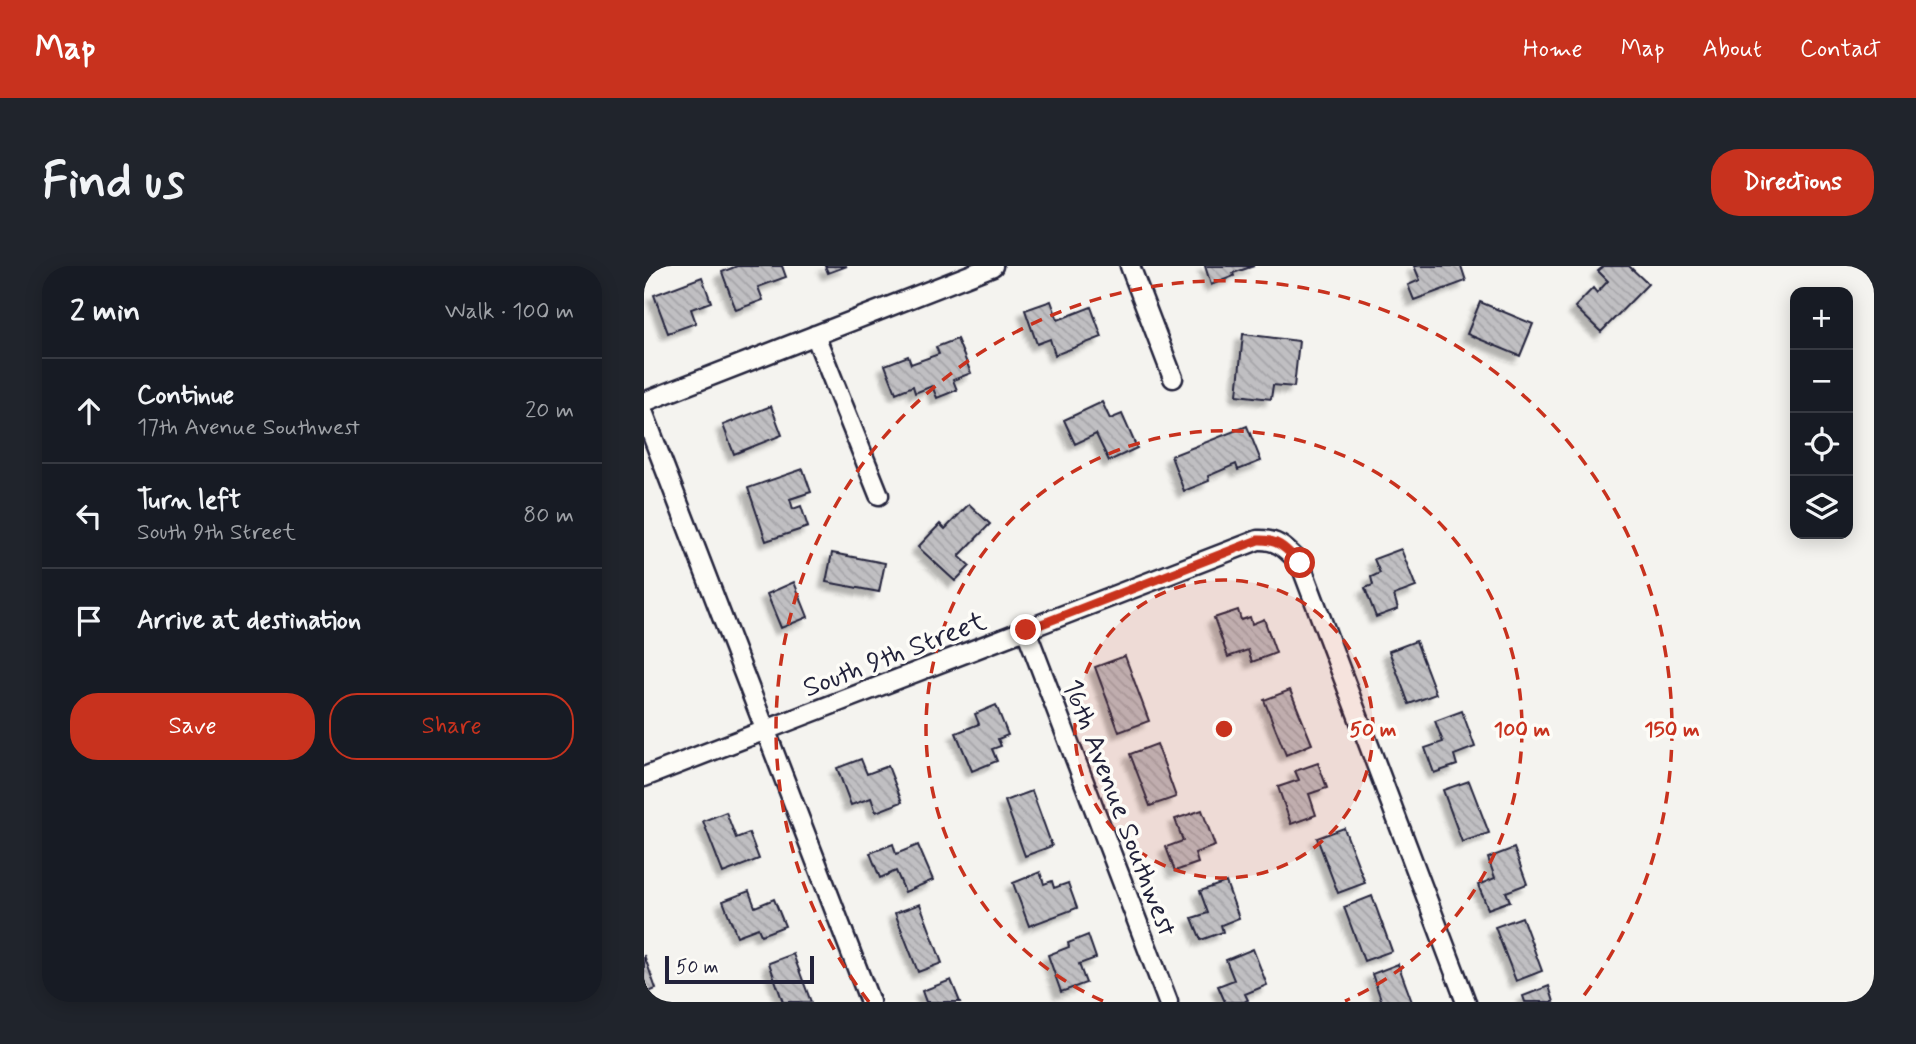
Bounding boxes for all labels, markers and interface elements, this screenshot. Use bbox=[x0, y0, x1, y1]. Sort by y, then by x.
text: Map bbox=[35, 27, 95, 71]
text: Home bbox=[1523, 34, 1583, 65]
text: Map bbox=[1621, 34, 1665, 65]
text: About bbox=[1703, 34, 1762, 65]
text: Contact bbox=[1800, 34, 1881, 65]
button: Directions bbox=[1711, 149, 1874, 216]
text: Find us bbox=[42, 150, 185, 215]
map controls bbox=[1790, 287, 1853, 539]
button: + bbox=[1790, 287, 1853, 350]
text: 2 min bbox=[70, 292, 140, 331]
text: Walk · 100 m bbox=[445, 297, 574, 327]
button: − bbox=[1790, 350, 1853, 413]
text: Continue bbox=[137, 379, 234, 413]
icon: ahead bbox=[70, 392, 108, 430]
text: 20 m bbox=[525, 396, 574, 426]
text: 17th Avenue Southwest bbox=[137, 413, 360, 443]
button: locate bbox=[1790, 413, 1853, 476]
button: layers bbox=[1790, 476, 1853, 539]
text: Turn left bbox=[137, 484, 241, 518]
icon: left bbox=[70, 497, 108, 535]
text: 80 m bbox=[523, 501, 574, 531]
text: South 9th Street bbox=[137, 518, 296, 548]
route start bbox=[1284, 547, 1315, 578]
icon: arrive bbox=[70, 602, 108, 640]
street label: South 9th Street bbox=[798, 603, 992, 707]
text: Arrive at destination bbox=[137, 604, 361, 638]
route end bbox=[1010, 614, 1041, 645]
street label: 16th Avenue Southwest bbox=[1052, 674, 1185, 942]
button: Save bbox=[70, 693, 315, 760]
button: Share bbox=[329, 693, 574, 760]
text: 50 m bbox=[1350, 716, 1397, 744]
text: 100 m bbox=[1494, 716, 1550, 744]
text: 150 m bbox=[1644, 716, 1700, 744]
centre of rings bbox=[1212, 717, 1236, 741]
scale bar bbox=[665, 953, 814, 985]
text: 50 m bbox=[676, 955, 719, 980]

